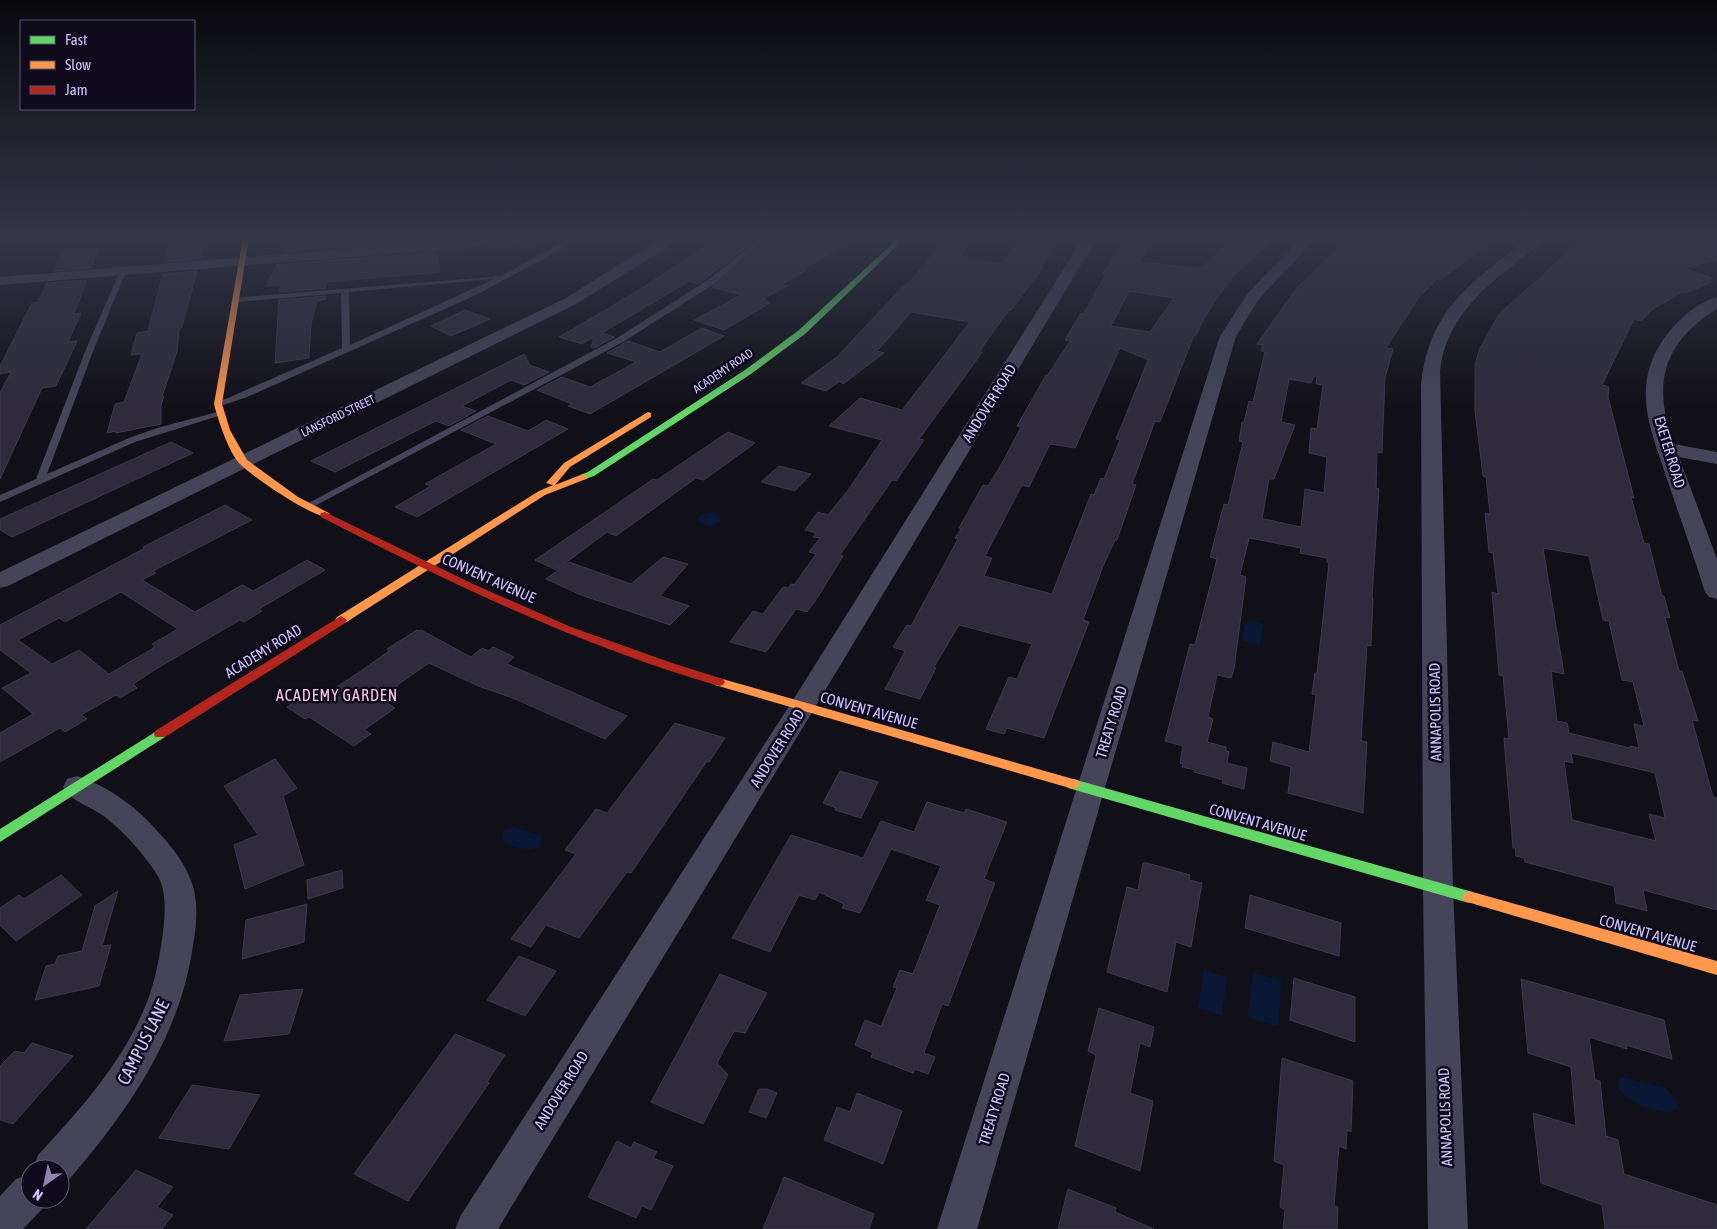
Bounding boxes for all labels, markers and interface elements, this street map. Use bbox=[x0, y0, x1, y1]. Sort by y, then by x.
legend bbox=[20, 20, 195, 110]
text: Fast bbox=[65, 31, 87, 48]
text: Slow bbox=[65, 56, 91, 73]
text: Jam bbox=[65, 81, 88, 98]
street label: ACADEMY ROAD bbox=[690, 346, 756, 396]
street label: ANDOVER ROAD bbox=[958, 361, 1020, 445]
street label: LANSFORD STREET bbox=[299, 392, 378, 440]
street label: EXETER ROAD bbox=[1651, 414, 1689, 490]
street label: CONVENT AVENUE bbox=[440, 550, 539, 606]
street label: ACADEMY ROAD bbox=[222, 621, 304, 681]
street label: ANNAPOLIS ROAD bbox=[1426, 663, 1444, 761]
street label: TREATY ROAD bbox=[1092, 684, 1130, 760]
district label: ACADEMY GARDEN bbox=[276, 686, 398, 704]
street label: CONVENT AVENUE bbox=[819, 688, 920, 732]
street label: ANDOVER ROAD bbox=[746, 706, 808, 790]
street label: CONVENT AVENUE bbox=[1208, 800, 1309, 844]
street label: CONVENT AVENUE bbox=[1598, 911, 1699, 955]
street label: CAMPUS LANE bbox=[113, 996, 174, 1088]
street label: ANDOVER ROAD bbox=[530, 1048, 592, 1132]
street label: ANNAPOLIS ROAD bbox=[1435, 1068, 1455, 1166]
street label: TREATY ROAD bbox=[975, 1071, 1013, 1147]
north arrow bbox=[20, 1159, 70, 1209]
text: N bbox=[30, 1186, 46, 1204]

